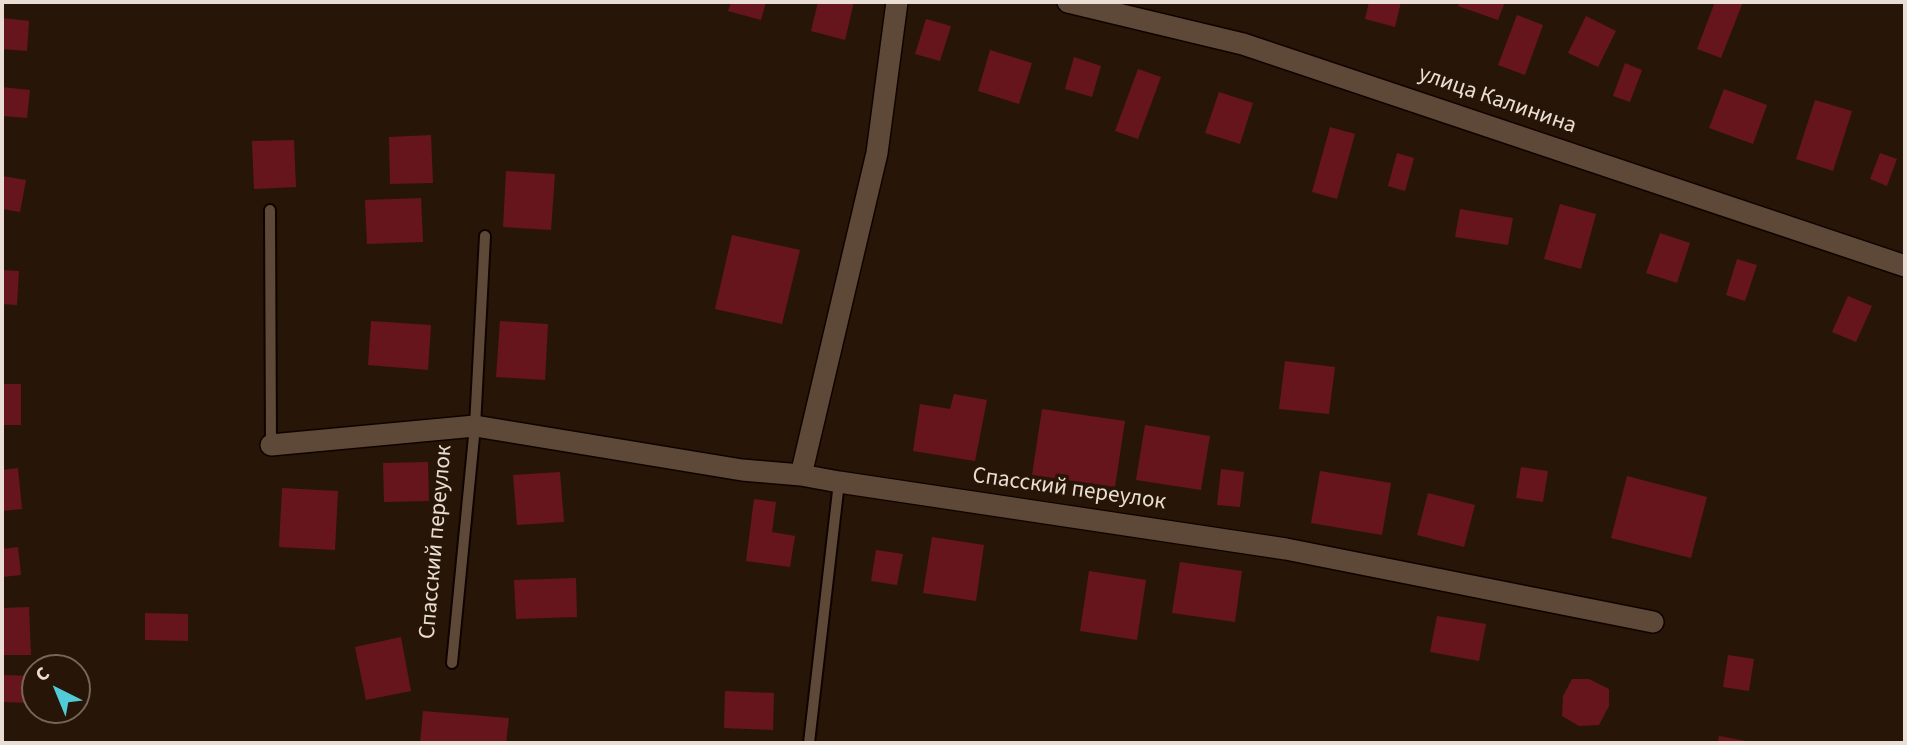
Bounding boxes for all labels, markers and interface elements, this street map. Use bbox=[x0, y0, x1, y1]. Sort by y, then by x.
street label: улица Калинина bbox=[1414, 61, 1580, 141]
street label: Спасский переулок bbox=[415, 444, 459, 640]
street label: Спасский переулок bbox=[971, 463, 1167, 517]
north arrow bbox=[21, 654, 91, 724]
text: С bbox=[29, 661, 56, 688]

